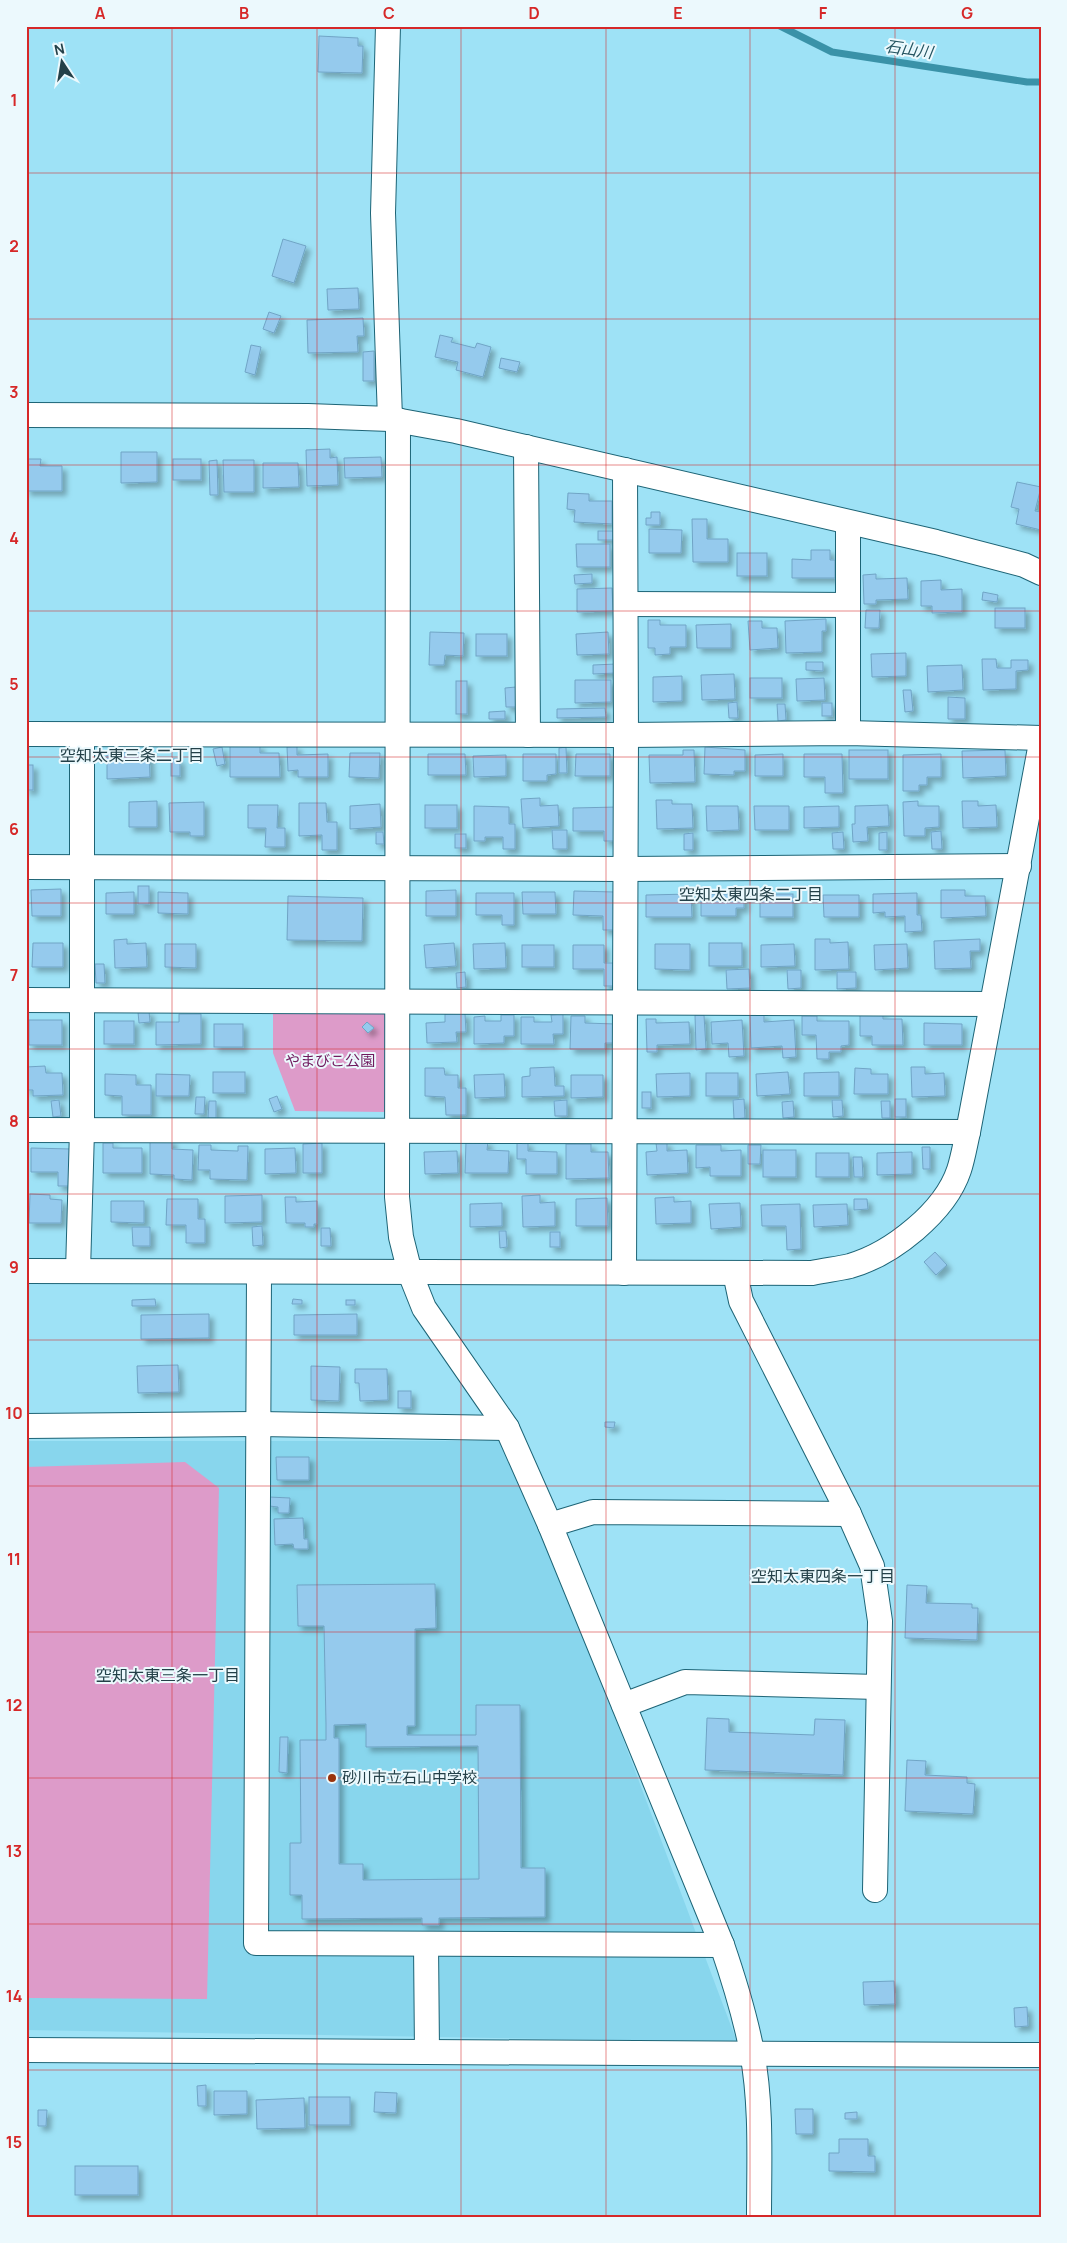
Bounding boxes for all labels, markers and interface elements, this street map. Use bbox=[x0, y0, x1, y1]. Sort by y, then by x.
text: A bbox=[95, 2, 106, 24]
text: B bbox=[239, 2, 249, 24]
text: C bbox=[383, 2, 395, 24]
text: D bbox=[528, 2, 540, 24]
text: E bbox=[673, 2, 683, 24]
text: F bbox=[819, 2, 828, 24]
text: G bbox=[961, 2, 973, 24]
water label: 石山川 bbox=[884, 35, 936, 64]
north arrow bbox=[38, 38, 88, 88]
text: N bbox=[52, 38, 66, 59]
text: 1 bbox=[10, 89, 18, 111]
text: 2 bbox=[9, 235, 19, 257]
text: 3 bbox=[9, 381, 19, 403]
text: 4 bbox=[9, 527, 19, 549]
text: 5 bbox=[9, 673, 19, 695]
district label: 空知太東三条二丁目 bbox=[60, 744, 204, 766]
text: 6 bbox=[9, 818, 19, 840]
district label: 空知太東四条二丁目 bbox=[679, 883, 823, 905]
text: 7 bbox=[10, 964, 18, 986]
park label: やまびこ公園 bbox=[285, 1050, 375, 1071]
text: 8 bbox=[9, 1110, 19, 1132]
text: 9 bbox=[9, 1256, 19, 1278]
text: 10 bbox=[5, 1402, 23, 1424]
text: 11 bbox=[7, 1548, 21, 1570]
district label: 空知太東四条一丁目 bbox=[751, 1565, 895, 1587]
district label: 空知太東三条一丁目 bbox=[96, 1664, 240, 1686]
text: 12 bbox=[6, 1694, 22, 1716]
place label: 砂川市立石山中学校 bbox=[342, 1767, 477, 1788]
marker: 砂川市立石山中学校 bbox=[326, 1772, 338, 1784]
text: 13 bbox=[6, 1840, 22, 1862]
text: 14 bbox=[6, 1985, 22, 2007]
text: 15 bbox=[6, 2131, 22, 2153]

